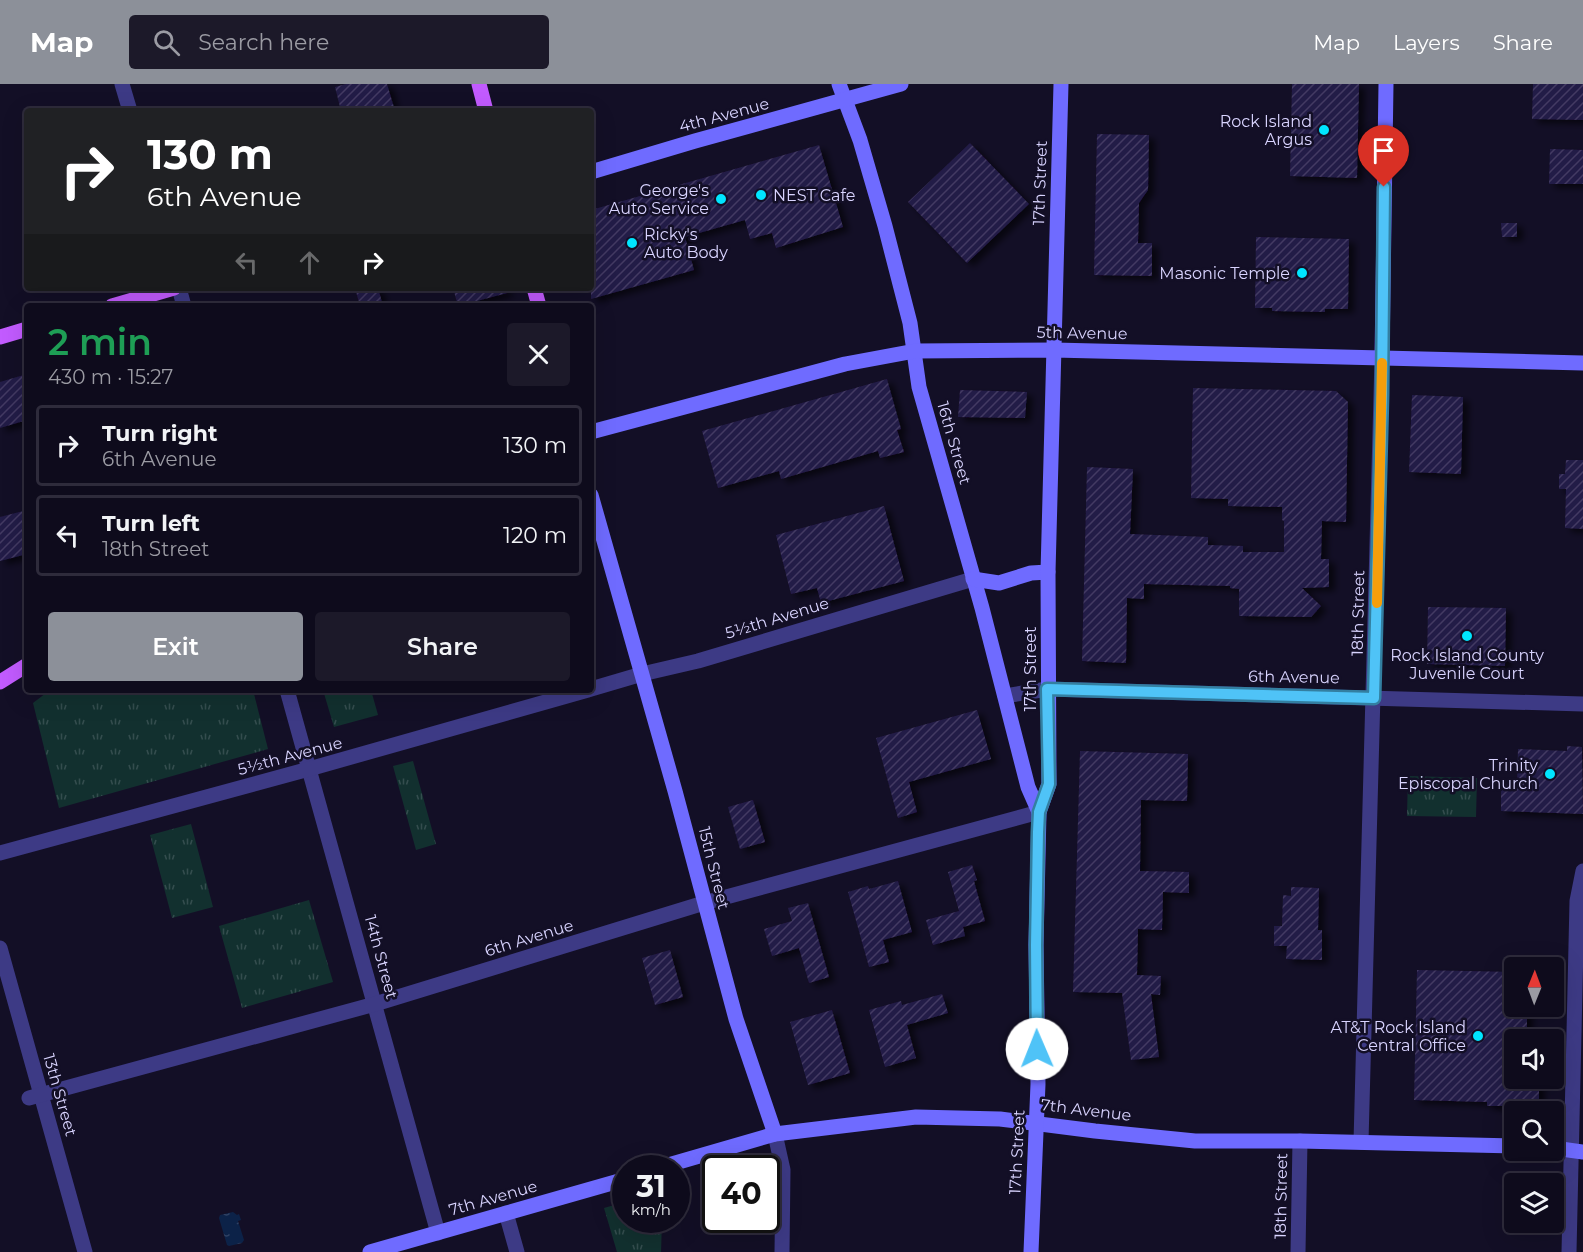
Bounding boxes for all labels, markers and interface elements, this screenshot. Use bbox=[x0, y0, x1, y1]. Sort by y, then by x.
search box bbox=[129, 15, 549, 69]
text: Map bbox=[30, 25, 93, 59]
icon: search bbox=[150, 26, 183, 59]
text: Search here bbox=[198, 29, 329, 56]
text: Map bbox=[1313, 30, 1360, 55]
text: Layers bbox=[1393, 30, 1460, 55]
text: Share bbox=[1493, 30, 1553, 55]
street label: 4th Avenue bbox=[677, 94, 771, 136]
place label: Rock Island Argus bbox=[1220, 112, 1312, 149]
marker: Rock Island Argus bbox=[1317, 123, 1331, 137]
pin bbox=[1358, 125, 1409, 187]
text: 130 m bbox=[147, 128, 273, 180]
icon: right bbox=[48, 132, 126, 210]
icon: arrive bbox=[1367, 134, 1400, 167]
street label: 17th Street bbox=[1029, 140, 1051, 226]
text: 6th Avenue bbox=[147, 180, 302, 213]
place label: George's Auto Service bbox=[609, 181, 709, 218]
place label: NEST Cafe bbox=[773, 186, 855, 205]
marker: NEST Cafe bbox=[754, 188, 768, 202]
marker: George's Auto Service bbox=[714, 192, 728, 206]
place label: Ricky's Auto Body bbox=[644, 225, 728, 262]
marker: Ricky's Auto Body bbox=[625, 236, 639, 250]
icon: left bbox=[230, 246, 263, 279]
icon: ahead bbox=[293, 246, 326, 279]
icon: right bbox=[356, 246, 389, 279]
place label: Masonic Temple bbox=[1159, 264, 1290, 283]
marker: Masonic Temple bbox=[1295, 266, 1309, 280]
text: 2 min bbox=[48, 320, 152, 364]
button: close bbox=[507, 323, 570, 386]
street label: 5th Avenue bbox=[1036, 323, 1128, 343]
text: 430 m · 15:27 bbox=[48, 365, 173, 389]
street label: 16th Street bbox=[933, 399, 975, 487]
text: Turn right bbox=[102, 420, 217, 447]
icon: right bbox=[51, 429, 84, 462]
text: 130 m bbox=[503, 432, 567, 459]
text: 6th Avenue bbox=[102, 447, 217, 471]
text: Turn left bbox=[102, 510, 200, 537]
icon: left bbox=[51, 519, 84, 552]
text: 120 m bbox=[503, 522, 567, 549]
text: 18th Street bbox=[102, 537, 209, 561]
street label: 18th Street bbox=[1348, 569, 1368, 656]
street label: 5½th Avenue bbox=[723, 593, 831, 643]
button: Exit bbox=[48, 612, 303, 681]
button: Share bbox=[315, 612, 570, 681]
street label: 17th Street bbox=[1021, 626, 1040, 711]
marker: Rock Island County Juvenile Court bbox=[1460, 629, 1474, 643]
place label: Rock Island County Juvenile Court bbox=[1390, 646, 1544, 683]
street label: 6th Avenue bbox=[1248, 667, 1340, 687]
street label: 5½th Avenue bbox=[236, 733, 344, 779]
place label: Trinity Episcopal Church bbox=[1398, 756, 1538, 793]
marker: Trinity Episcopal Church bbox=[1543, 767, 1557, 781]
street label: 15th Street bbox=[695, 825, 734, 912]
street label: 14th Street bbox=[361, 913, 401, 1002]
street label: 6th Avenue bbox=[482, 916, 576, 960]
north arrow bbox=[1504, 957, 1564, 1017]
map controls bbox=[1504, 957, 1564, 1233]
position arrow bbox=[1005, 1017, 1069, 1081]
place label: AT&T Rock Island Central Office bbox=[1331, 1018, 1466, 1055]
marker: AT&T Rock Island Central Office bbox=[1471, 1029, 1485, 1043]
button: sound bbox=[1504, 1029, 1564, 1089]
street label: 13th Street bbox=[39, 1052, 81, 1139]
street label: 7th Avenue bbox=[1040, 1095, 1132, 1125]
button: search bbox=[1504, 1101, 1564, 1161]
street label: 17th Street bbox=[1005, 1109, 1029, 1195]
street label: 18th Street bbox=[1271, 1152, 1291, 1239]
speed limit sign: 40 bbox=[702, 1155, 780, 1233]
text: 31 bbox=[636, 1168, 666, 1205]
button: layers bbox=[1504, 1173, 1564, 1233]
street label: 7th Avenue bbox=[447, 1176, 539, 1220]
text: km/h bbox=[631, 1200, 671, 1219]

